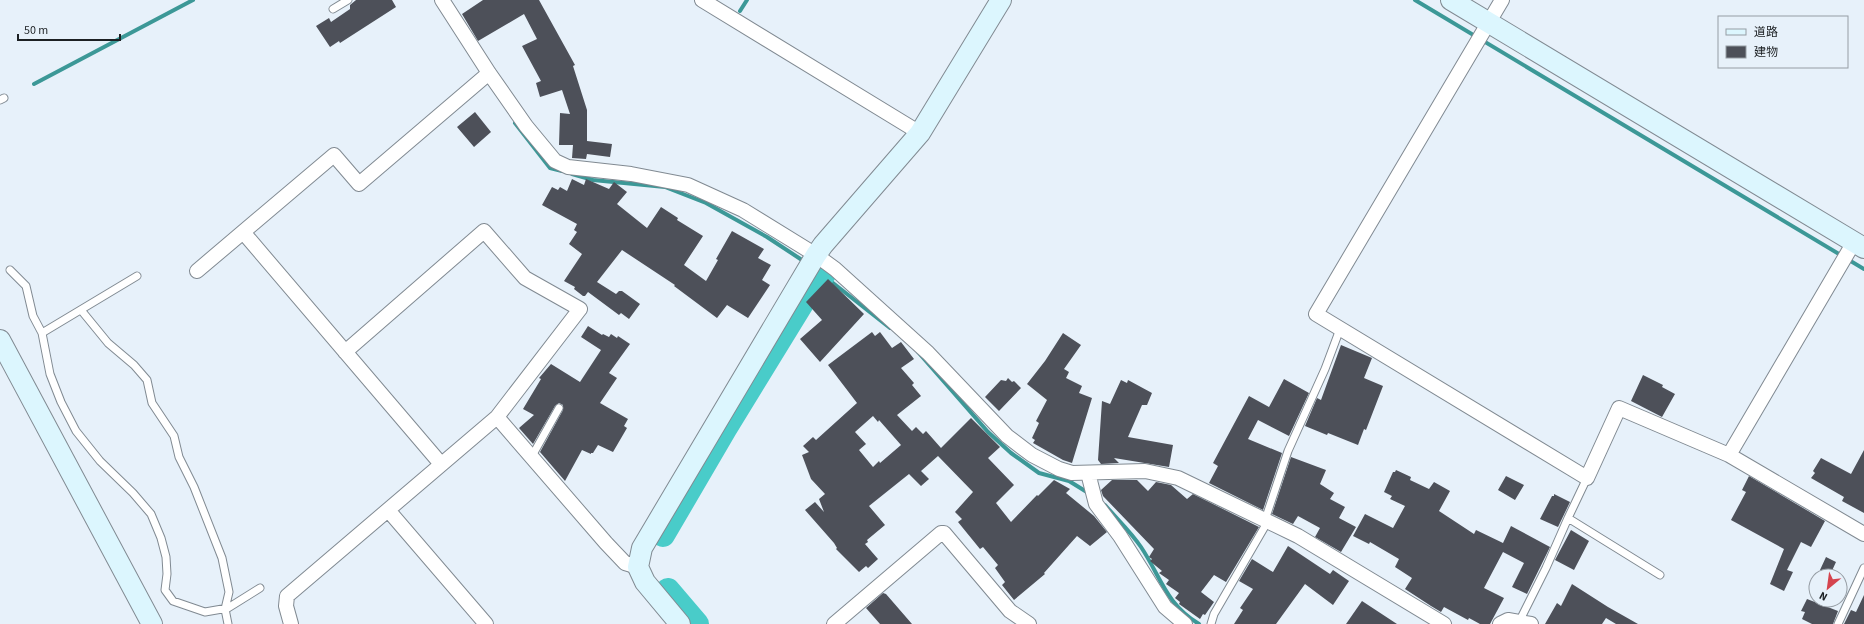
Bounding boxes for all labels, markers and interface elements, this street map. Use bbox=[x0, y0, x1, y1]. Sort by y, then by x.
scale bar bbox=[18, 16, 120, 42]
legend bbox=[1718, 16, 1848, 68]
text: 50 m bbox=[24, 22, 48, 39]
text: 道路 bbox=[1754, 24, 1778, 41]
text: 建物 bbox=[1754, 44, 1778, 61]
north arrow bbox=[1808, 568, 1848, 608]
text: N bbox=[1817, 588, 1830, 605]

